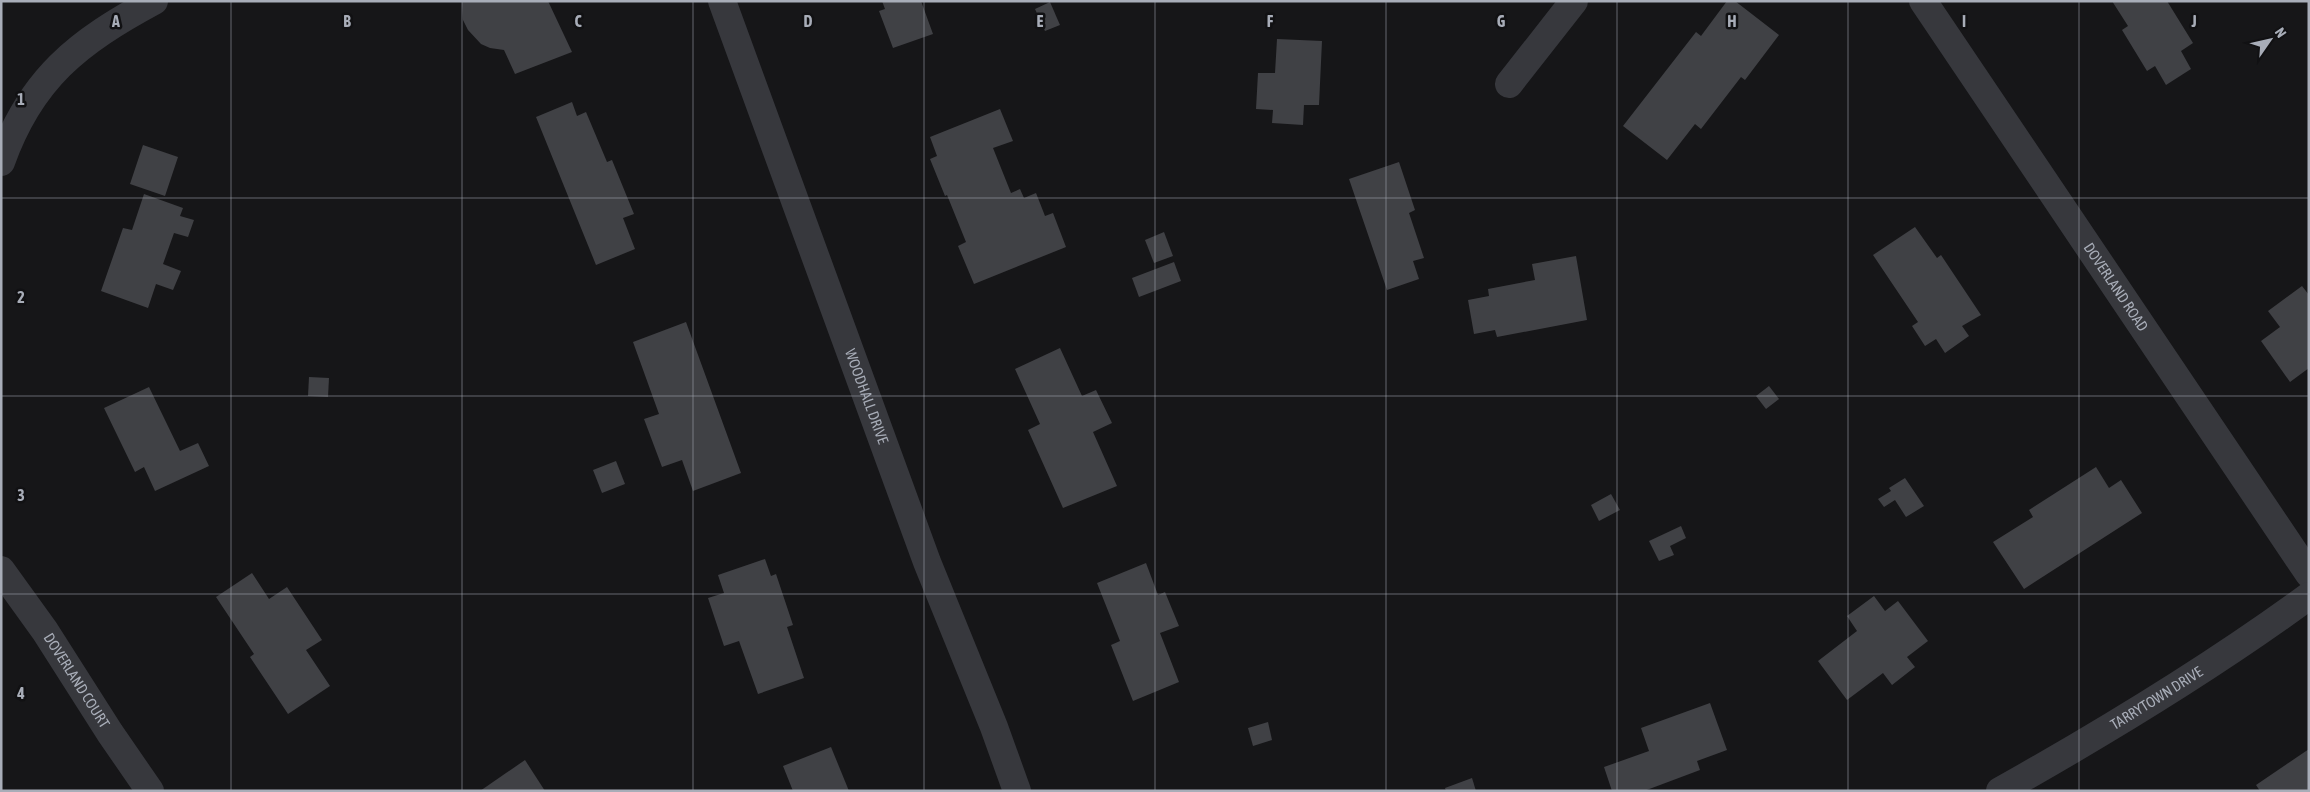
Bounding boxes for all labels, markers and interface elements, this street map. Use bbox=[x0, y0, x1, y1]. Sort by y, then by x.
text: A bbox=[111, 12, 120, 30]
text: B bbox=[343, 12, 351, 30]
text: C bbox=[574, 12, 582, 30]
text: D bbox=[804, 12, 813, 30]
text: E bbox=[1037, 12, 1044, 30]
text: F bbox=[1267, 12, 1274, 30]
text: G bbox=[1497, 12, 1506, 30]
text: H bbox=[1727, 12, 1737, 30]
text: I bbox=[1962, 12, 1966, 30]
text: J bbox=[2190, 12, 2197, 30]
north arrow bbox=[2245, 15, 2295, 65]
text: N bbox=[2272, 25, 2290, 41]
text: 1 bbox=[17, 90, 25, 108]
street label: DOVERLAND ROAD bbox=[2080, 240, 2152, 334]
text: 2 bbox=[17, 288, 25, 306]
street label: WOODHALL DRIVE bbox=[842, 346, 892, 447]
text: 3 bbox=[17, 486, 25, 504]
street label: DOVERLAND COURT bbox=[41, 630, 114, 731]
street label: TARRYTOWN DRIVE bbox=[2107, 662, 2206, 733]
text: 4 bbox=[16, 684, 25, 702]

